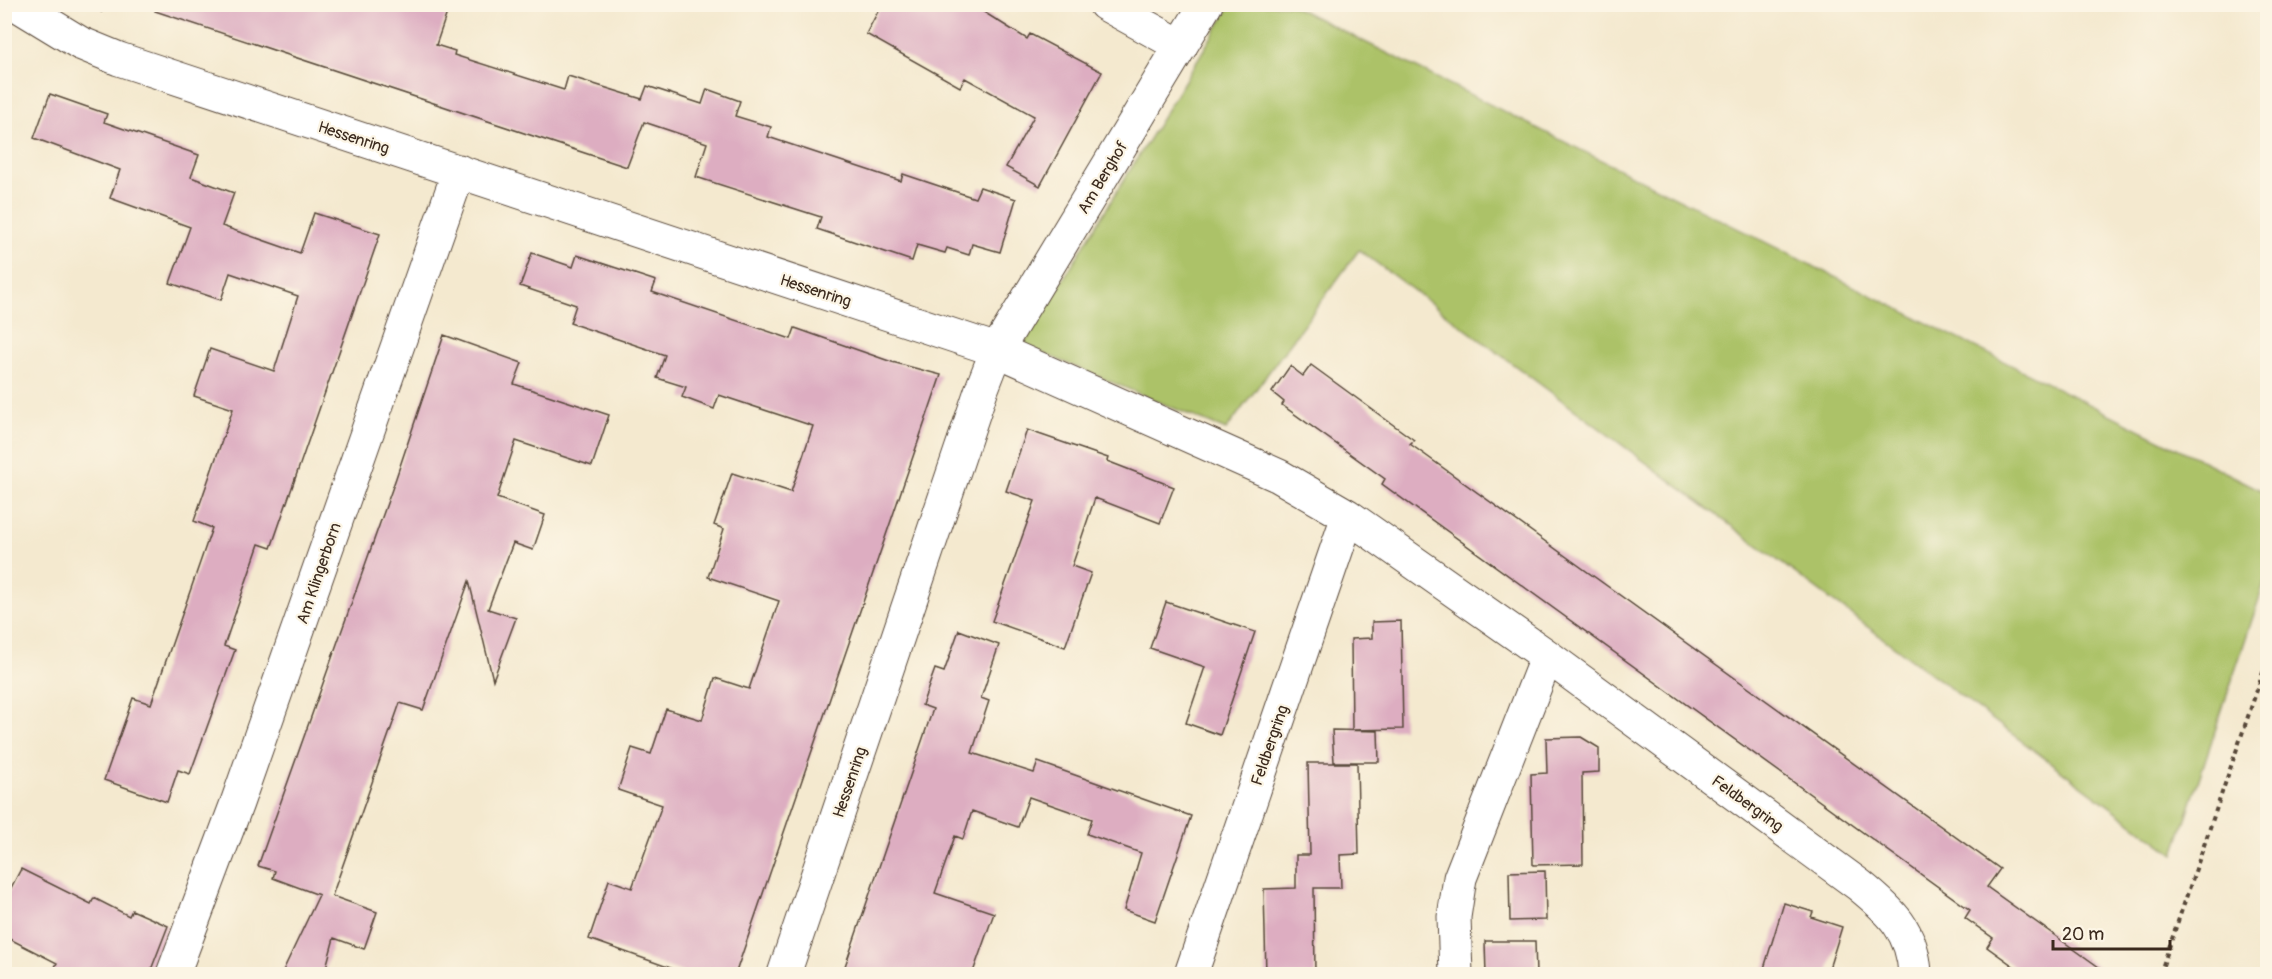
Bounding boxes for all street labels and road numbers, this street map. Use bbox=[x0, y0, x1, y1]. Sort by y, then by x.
street label: Hessenring bbox=[316, 117, 392, 159]
street label: Am Berghof bbox=[1073, 137, 1133, 217]
street label: Hessenring bbox=[778, 270, 854, 312]
street label: Am Klingerborn bbox=[292, 520, 346, 627]
street label: Feldbergring bbox=[1247, 702, 1293, 788]
street label: Hessenring bbox=[828, 744, 871, 820]
street label: Feldbergring bbox=[1708, 771, 1787, 836]

